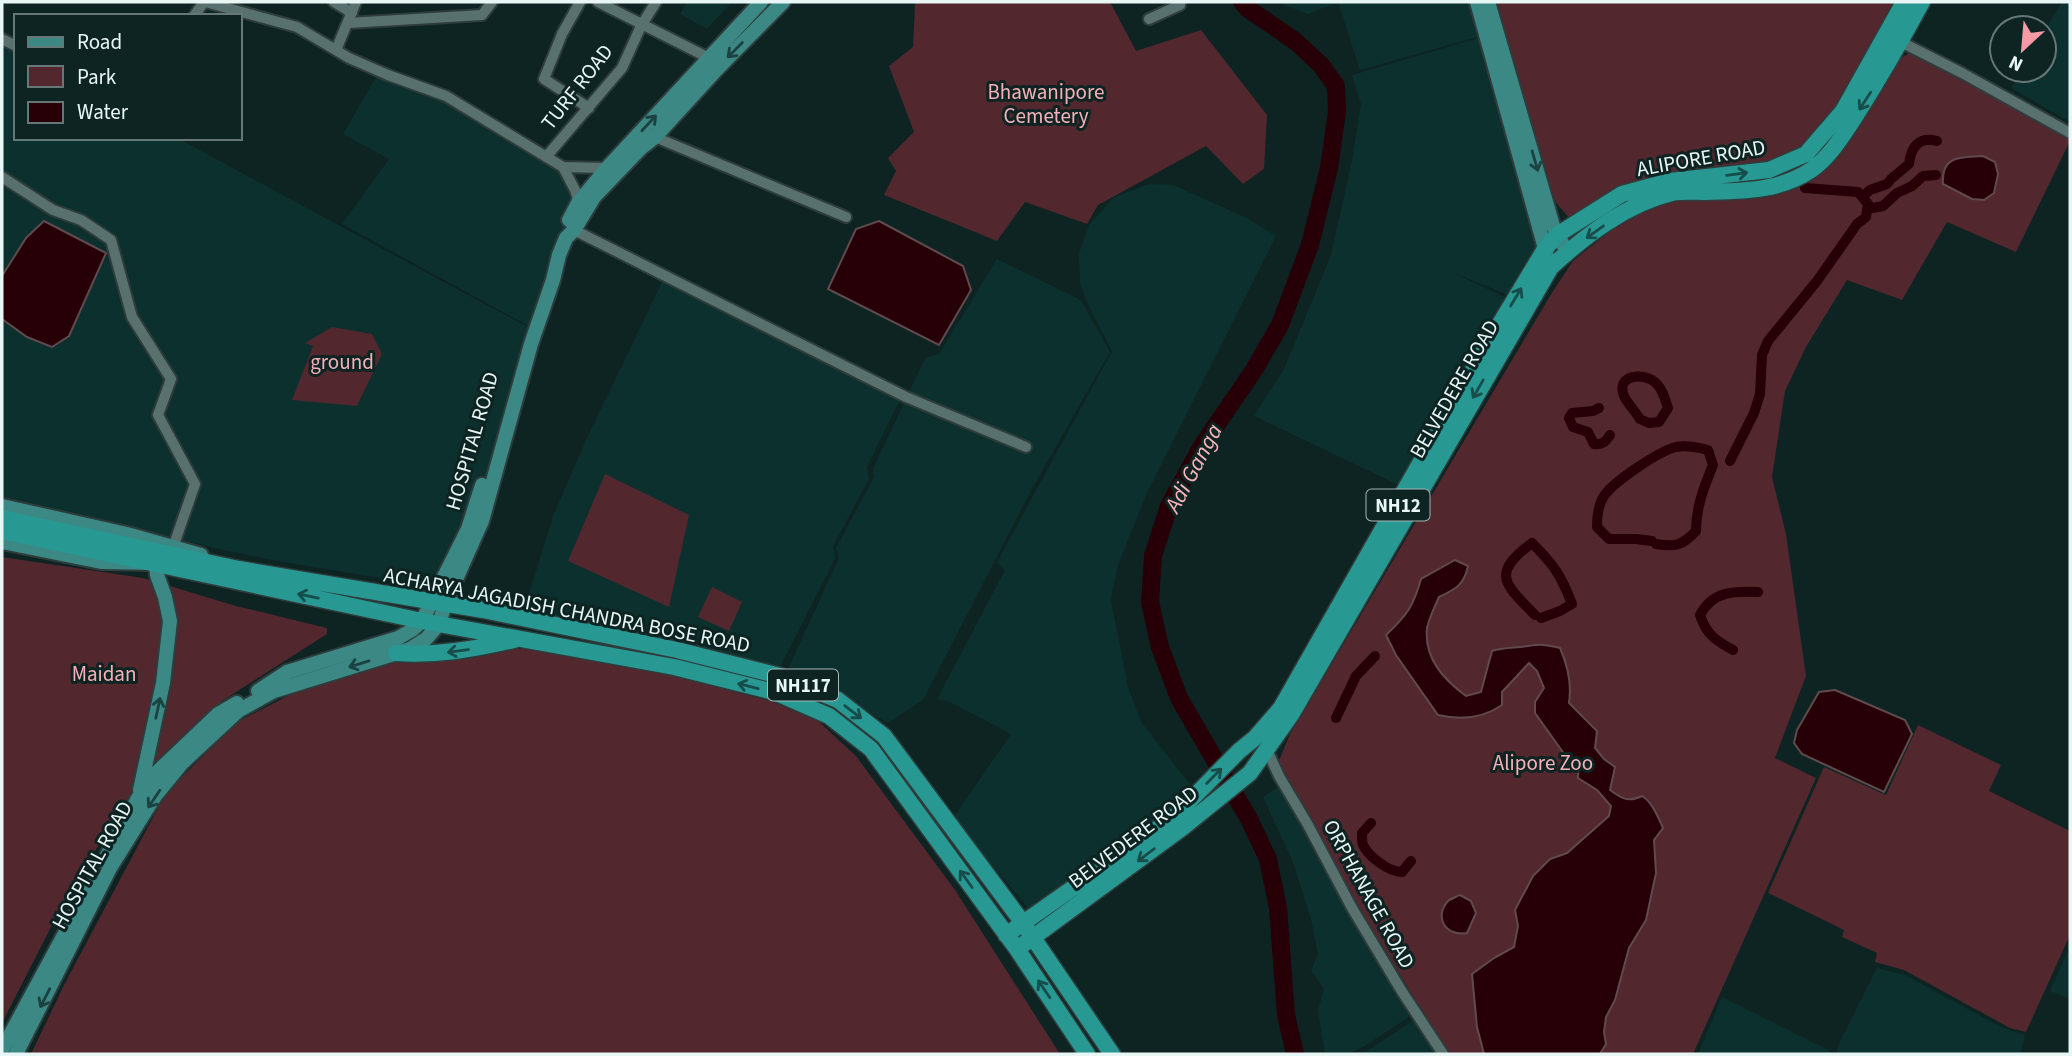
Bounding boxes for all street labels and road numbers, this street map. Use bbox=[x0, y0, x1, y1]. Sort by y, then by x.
street label: TURF ROAD bbox=[534, 38, 620, 136]
street label: ALIPORE ROAD bbox=[1634, 132, 1768, 184]
street label: BELVEDERE ROAD bbox=[1402, 314, 1506, 464]
street label: HOSPITAL ROAD bbox=[438, 368, 506, 514]
road number: NH12 bbox=[1366, 490, 1430, 520]
street label: ACHARYA JAGADISH CHANDRA BOSE ROAD bbox=[381, 560, 753, 660]
road number: NH117 bbox=[768, 670, 838, 700]
street label: BELVEDERE ROAD bbox=[1062, 778, 1204, 896]
street label: HOSPITAL ROAD bbox=[44, 795, 140, 935]
street label: ORPHANAGE ROAD bbox=[1316, 814, 1422, 974]

